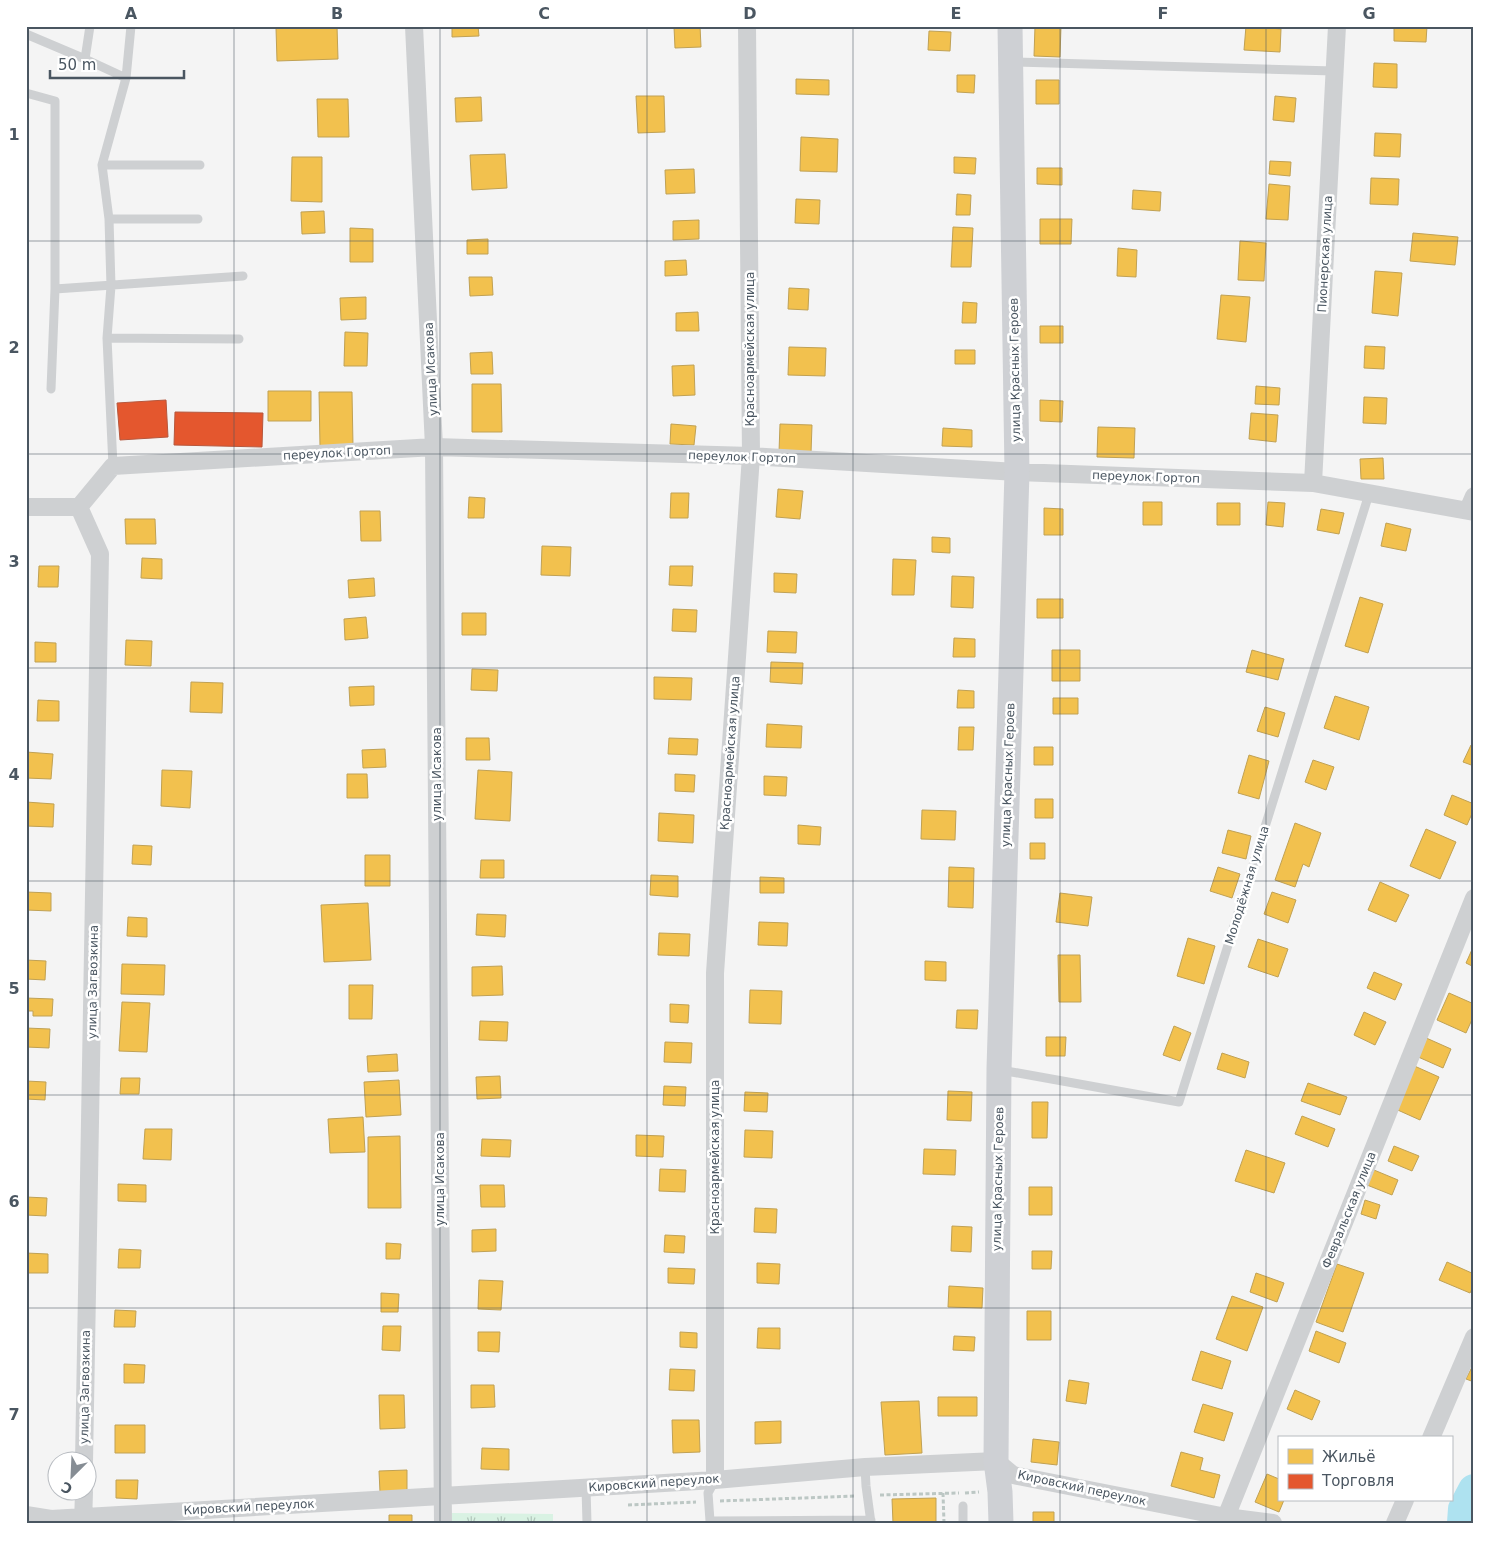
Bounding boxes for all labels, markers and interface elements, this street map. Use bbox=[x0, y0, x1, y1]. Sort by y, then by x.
text: A bbox=[125, 4, 138, 23]
text: B bbox=[331, 4, 343, 23]
text: C bbox=[538, 4, 550, 23]
text: D bbox=[743, 4, 757, 23]
text: E bbox=[951, 4, 961, 23]
text: F bbox=[1158, 4, 1168, 23]
text: G bbox=[1362, 4, 1376, 23]
scale bar bbox=[50, 48, 184, 80]
text: 50 m bbox=[58, 56, 96, 74]
text: 1 bbox=[8, 125, 20, 144]
street label: Пионерская улица bbox=[1315, 195, 1335, 313]
street label: Красноармейская улица bbox=[743, 272, 757, 426]
street label: улица Красных Героев bbox=[1007, 298, 1023, 442]
street label: улица Исакова bbox=[422, 322, 440, 416]
text: 2 bbox=[8, 338, 20, 357]
street label: переулок Гортоп bbox=[283, 443, 391, 463]
street label: переулок Гортоп bbox=[688, 448, 796, 466]
street label: переулок Гортоп bbox=[1092, 468, 1200, 486]
text: 3 bbox=[8, 552, 20, 571]
street label: Красноармейская улица bbox=[718, 675, 742, 831]
street label: улица Красных Героев bbox=[998, 703, 1018, 847]
street label: улица Исакова bbox=[430, 727, 444, 821]
text: 4 bbox=[8, 765, 20, 784]
street label: Молодёжная улица bbox=[1222, 824, 1272, 946]
street label: улица Загвозкина bbox=[85, 925, 101, 1039]
text: 5 bbox=[8, 979, 20, 998]
street label: Красноармейская улица bbox=[708, 1080, 722, 1234]
street label: улица Красных Героев bbox=[990, 1107, 1006, 1251]
street label: улица Исакова bbox=[433, 1132, 447, 1226]
street label: Февральская улица bbox=[1319, 1150, 1379, 1270]
text: 6 bbox=[8, 1192, 20, 1211]
street label: улица Загвозкина bbox=[77, 1330, 93, 1444]
text: 7 bbox=[8, 1405, 20, 1424]
legend bbox=[1278, 1436, 1452, 1502]
text: Жильё bbox=[1322, 1448, 1376, 1466]
north arrow bbox=[48, 1452, 98, 1502]
street label: Кировский переулок bbox=[1016, 1468, 1148, 1508]
street label: Кировский переулок bbox=[588, 1471, 720, 1495]
text: Торговля bbox=[1321, 1472, 1394, 1490]
text: С bbox=[59, 1478, 75, 1497]
street label: Кировский переулок bbox=[183, 1497, 315, 1517]

